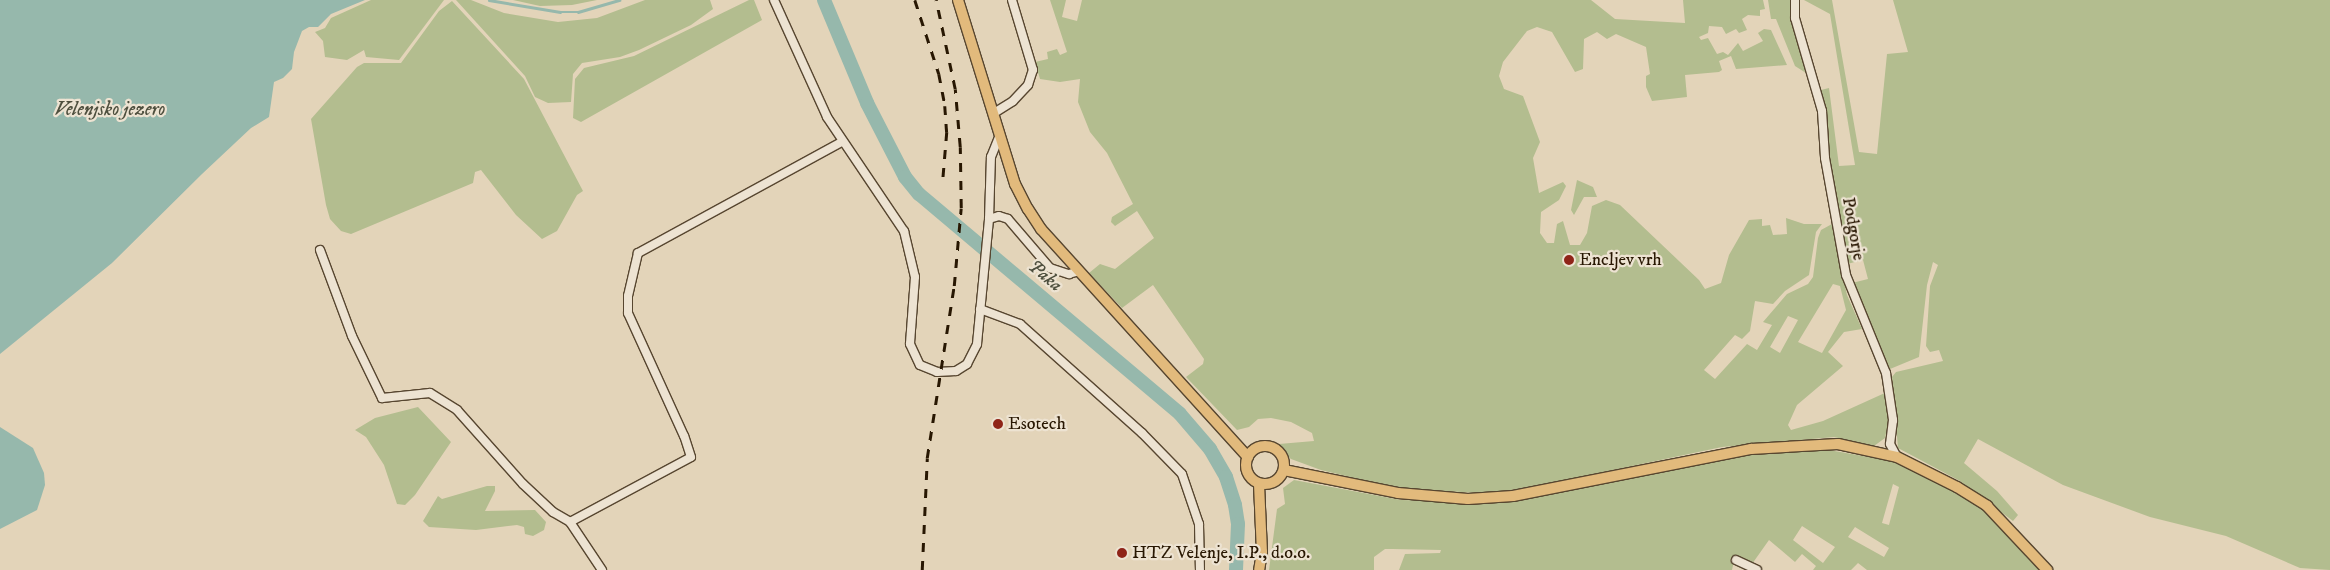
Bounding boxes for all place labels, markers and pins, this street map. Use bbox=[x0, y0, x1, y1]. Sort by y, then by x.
place label: Encljev vrh bbox=[1579, 249, 1662, 271]
marker: Encljev vrh bbox=[1563, 254, 1575, 266]
place label: Esotech bbox=[1008, 413, 1066, 435]
marker: Esotech bbox=[992, 418, 1004, 430]
place label: HTZ Velenje, I.P., d.o.o. bbox=[1132, 542, 1310, 564]
marker: HTZ Velenje, I.P., d.o.o. bbox=[1116, 547, 1128, 559]

